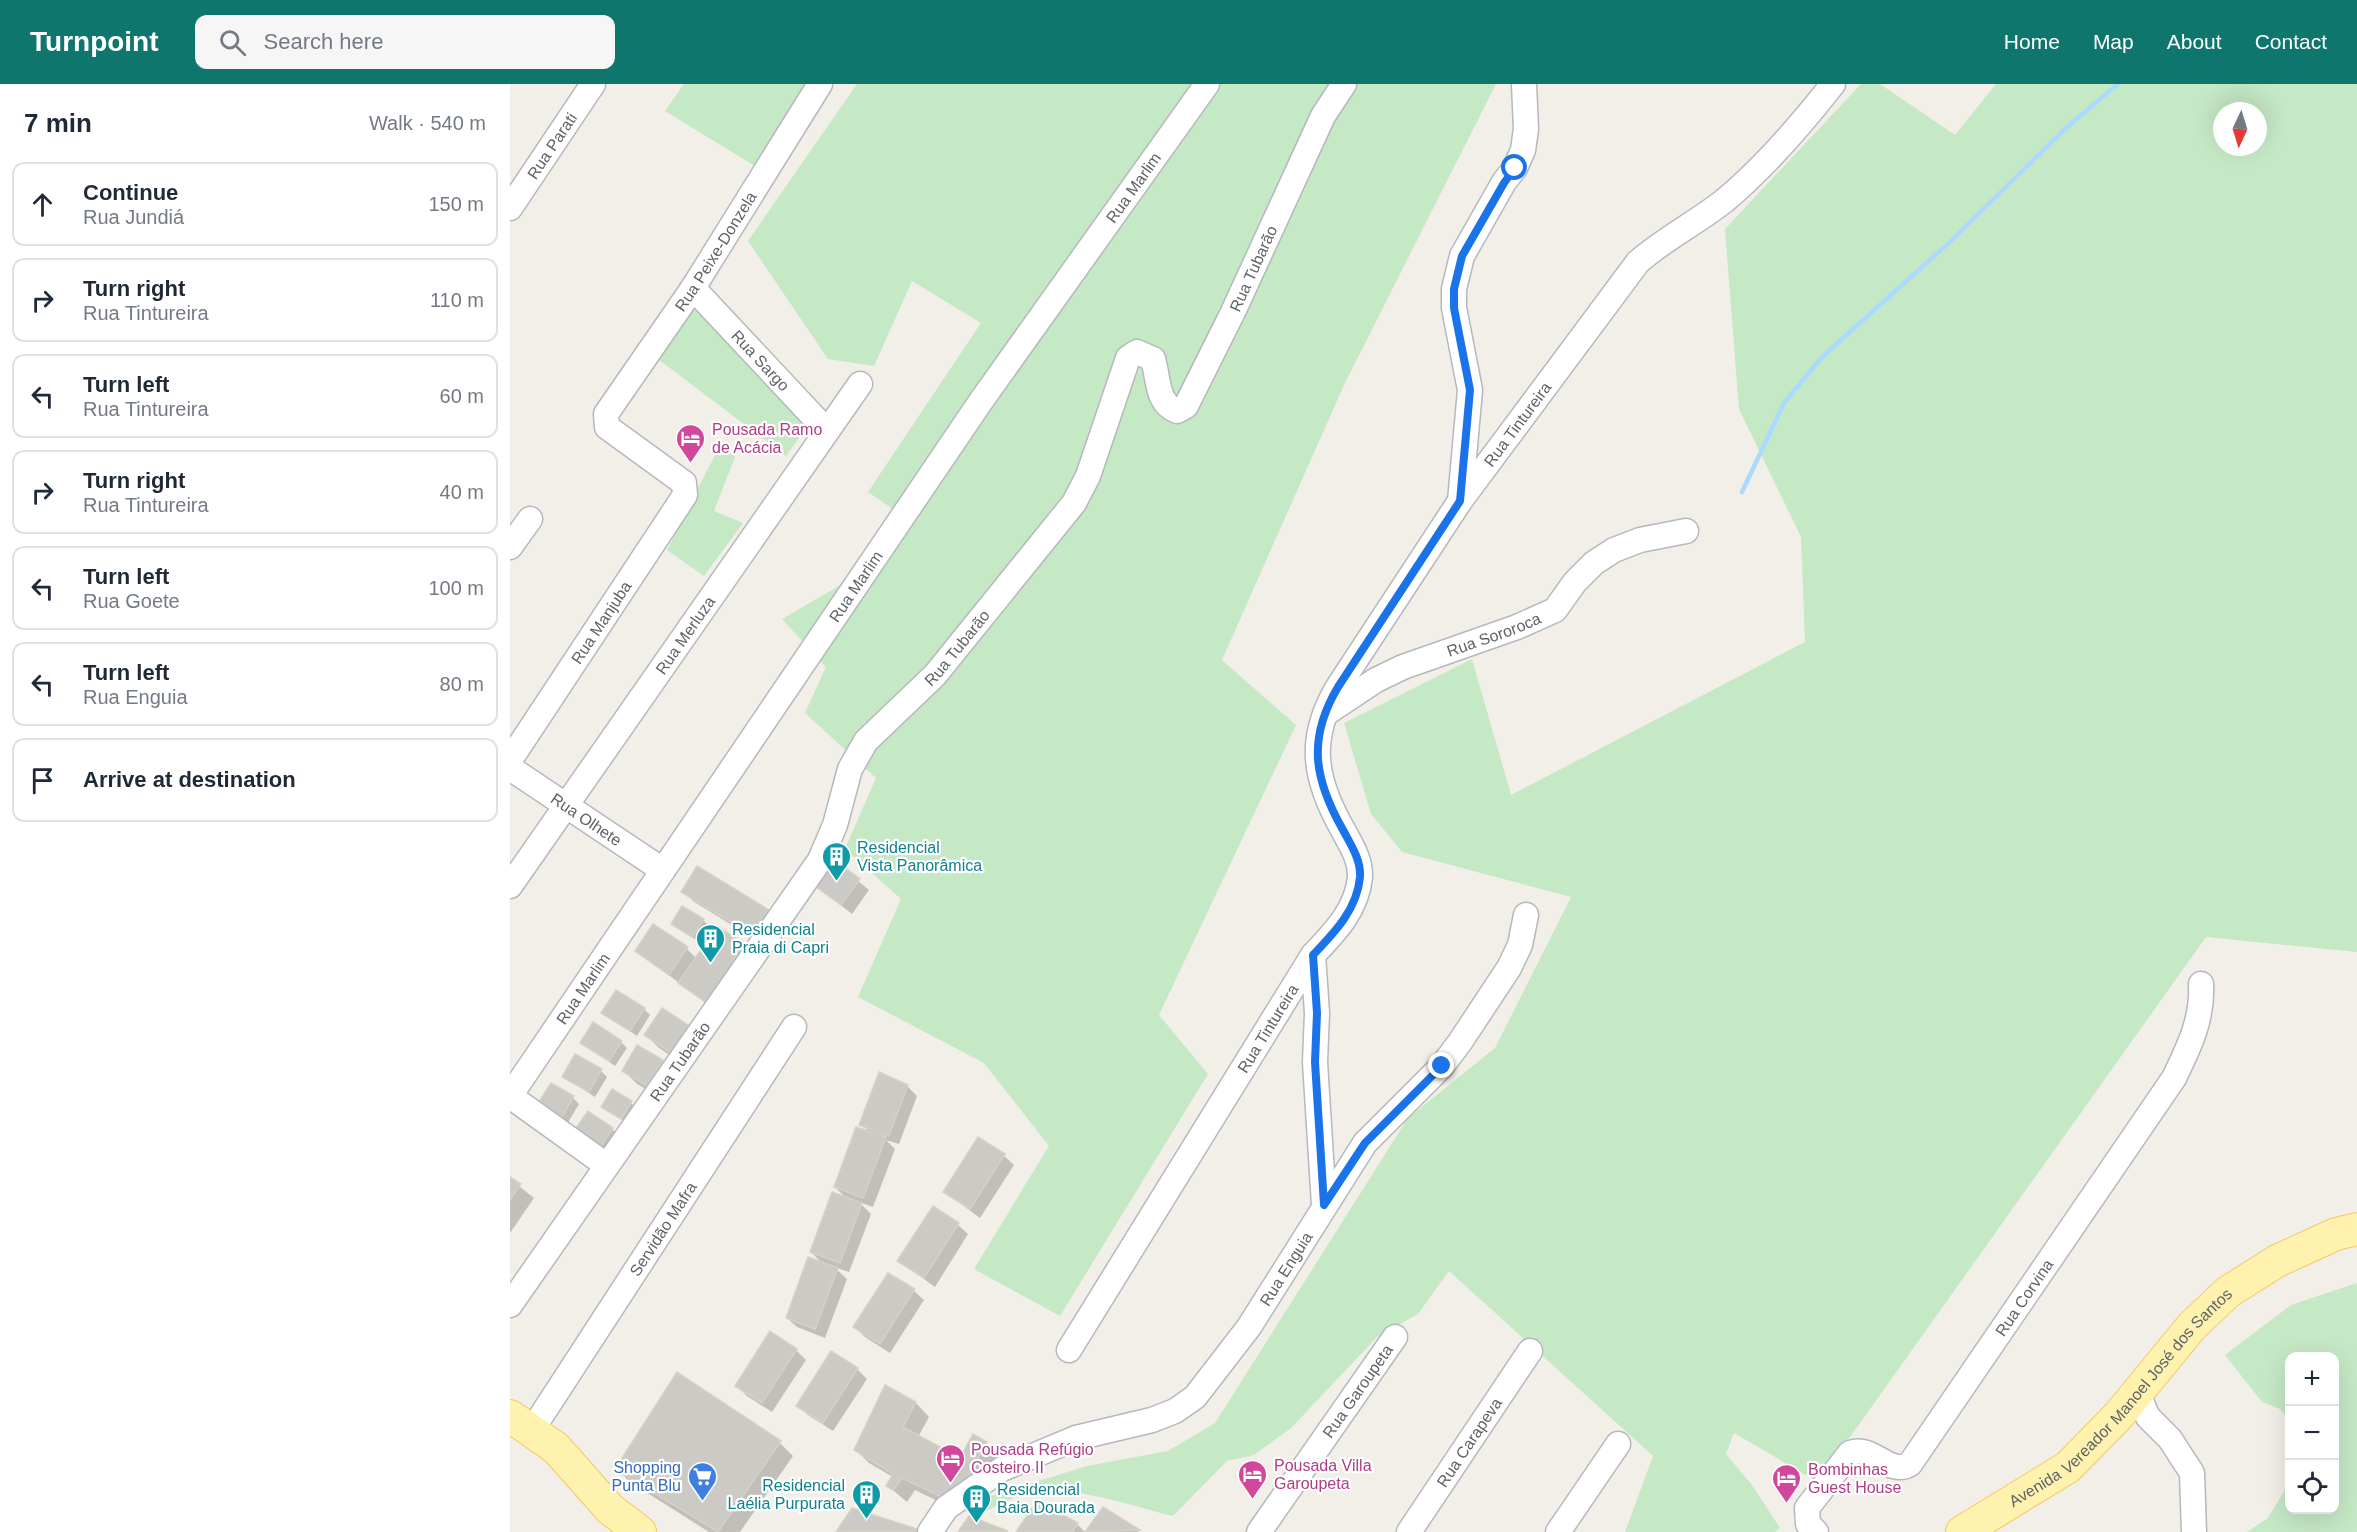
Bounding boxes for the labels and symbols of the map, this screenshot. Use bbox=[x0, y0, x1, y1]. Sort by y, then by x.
north arrow bbox=[2213, 102, 2267, 156]
street label: Rua Parati bbox=[524, 110, 580, 182]
street label: Rua Marlim bbox=[1103, 149, 1164, 226]
route start bbox=[1501, 154, 1527, 180]
street label: Rua Peixe-Donzela bbox=[671, 188, 759, 314]
street label: Rua Tubarão bbox=[1226, 223, 1280, 314]
street label: Rua Sargo bbox=[728, 326, 793, 394]
street label: Rua Tintureira bbox=[1480, 379, 1554, 470]
place label: Pousada Ramo de Acácia bbox=[712, 421, 822, 456]
hotel icon: Pousada Ramo de Acácia bbox=[675, 422, 707, 464]
street label: Rua Marlim bbox=[825, 548, 885, 625]
street label: Rua Manjuba bbox=[568, 578, 634, 667]
street label: Rua Merluza bbox=[652, 593, 718, 677]
street label: Rua Tubarão bbox=[921, 606, 993, 689]
street label: Rua Sororoca bbox=[1444, 609, 1543, 659]
street label: Rua Olhete bbox=[548, 790, 625, 849]
place label: Residencial Vista Panorâmica bbox=[857, 839, 982, 874]
building icon: Residencial Vista Panorâmica bbox=[820, 840, 852, 882]
place label: Residencial Praia di Capri bbox=[732, 921, 829, 956]
building icon: Residencial Praia di Capri bbox=[695, 922, 727, 964]
street label: Rua Marlim bbox=[553, 950, 613, 1027]
street label: Rua Tintureira bbox=[1234, 981, 1301, 1076]
street label: Rua Tubarão bbox=[646, 1018, 713, 1104]
route end bbox=[1428, 1052, 1454, 1078]
street label: Servidão Mafra bbox=[626, 1179, 700, 1279]
street label: Rua Enguia bbox=[1256, 1229, 1315, 1309]
street label: Rua Corvina bbox=[1992, 1256, 2056, 1339]
street label: Avenida Vereador Manoel José dos Santos bbox=[2006, 1285, 2235, 1510]
street label: Rua Garoupeta bbox=[1319, 1341, 1396, 1441]
street label: Rua Carapeva bbox=[1433, 1394, 1505, 1490]
place label: Pousada Refúgio Costeiro II bbox=[971, 1441, 1094, 1476]
hotel icon: Pousada Refúgio Costeiro II bbox=[934, 1442, 966, 1484]
place label: Pousada Villa Garoupeta bbox=[1274, 1457, 1372, 1492]
hotel icon: Pousada Villa Garoupeta bbox=[1237, 1458, 1269, 1500]
place label: Shopping Punta Blu bbox=[612, 1459, 681, 1494]
supermarket icon: Shopping Punta Blu bbox=[686, 1460, 718, 1502]
place label: Bombinhas Guest House bbox=[1808, 1461, 1901, 1496]
hotel icon: Bombinhas Guest House bbox=[1771, 1462, 1803, 1504]
place label: Residencial Laélia Purpurata bbox=[728, 1477, 845, 1512]
building icon: Residencial Laélia Purpurata bbox=[850, 1478, 882, 1520]
place label: Residencial Baia Dourada bbox=[997, 1481, 1095, 1516]
building icon: Residencial Baia Dourada bbox=[960, 1482, 992, 1524]

